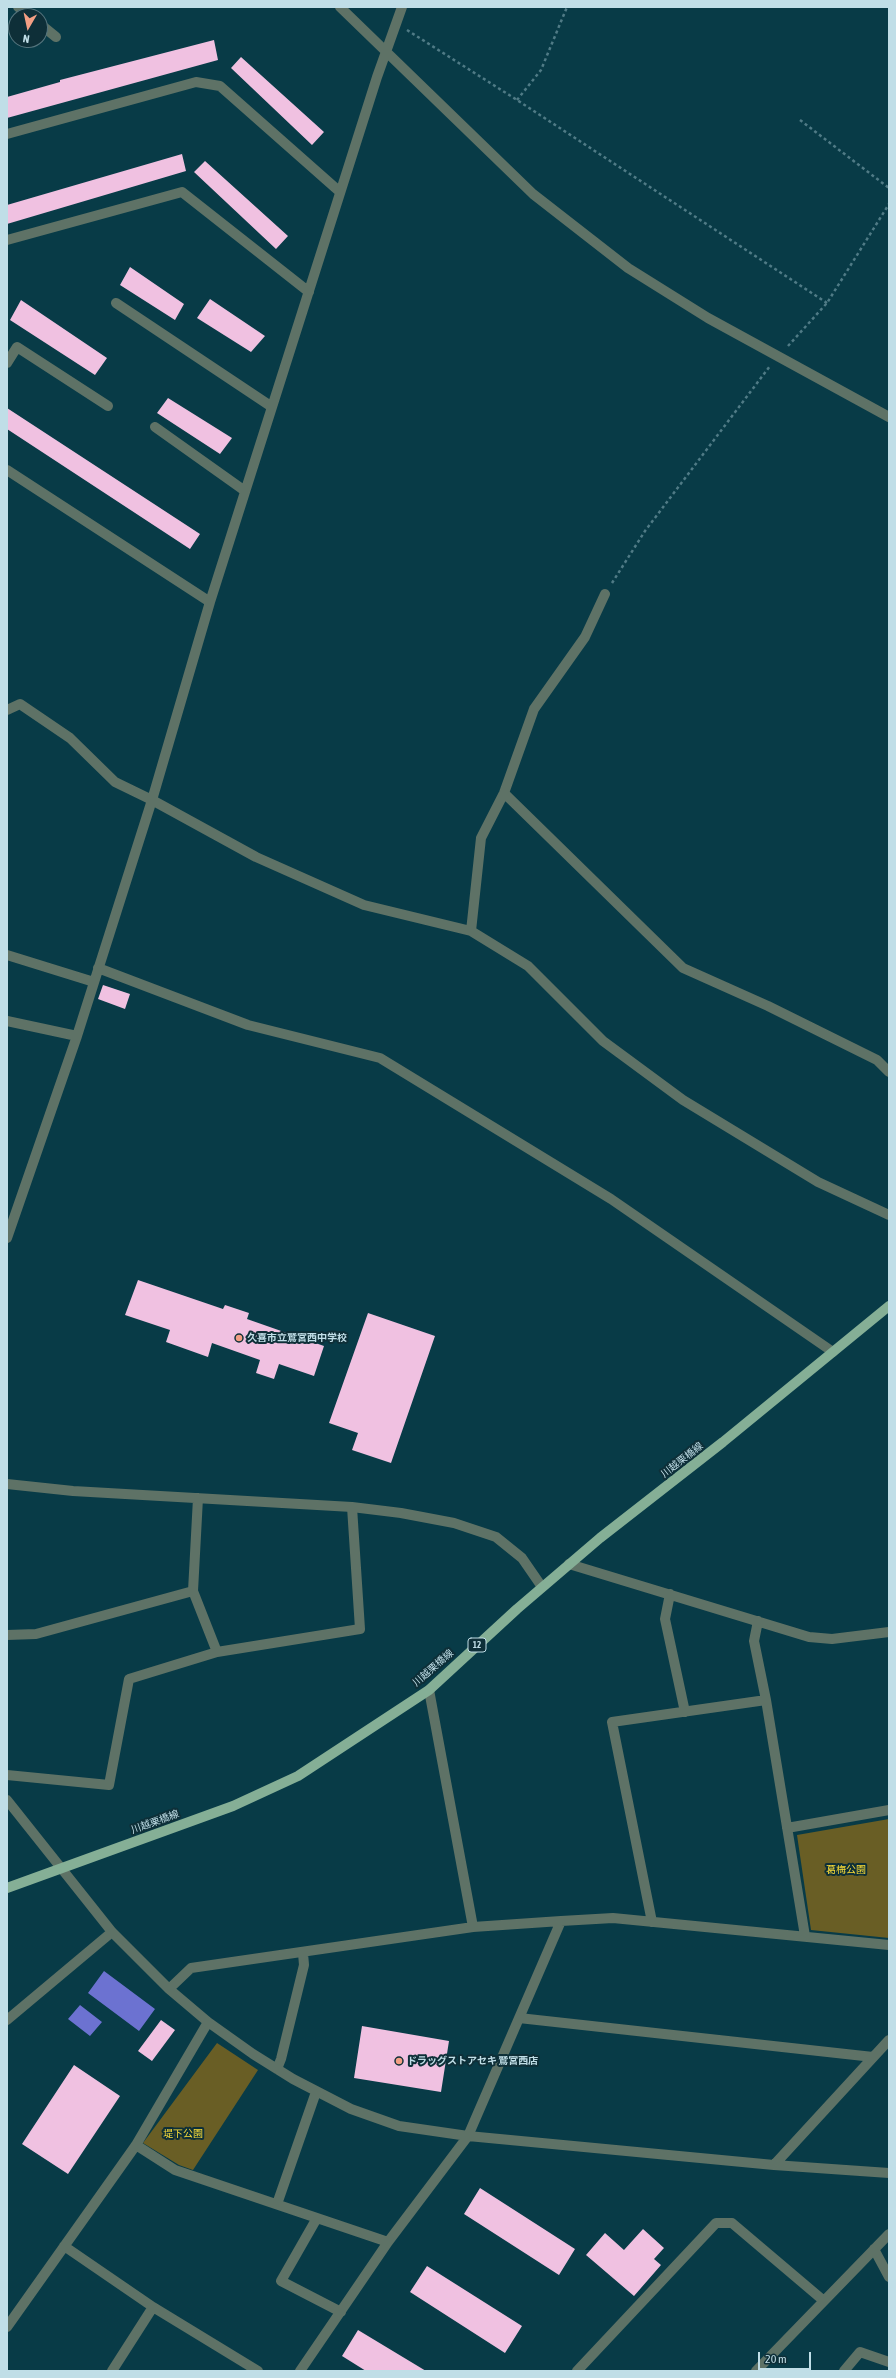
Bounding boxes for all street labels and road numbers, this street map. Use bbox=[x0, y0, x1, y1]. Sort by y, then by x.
street label: 川越栗橋線 bbox=[659, 1440, 705, 1480]
road number: 12 bbox=[468, 1638, 486, 1652]
street label: 川越栗橋線 bbox=[410, 1647, 456, 1689]
street label: 川越栗橋線 bbox=[129, 1808, 181, 1836]

